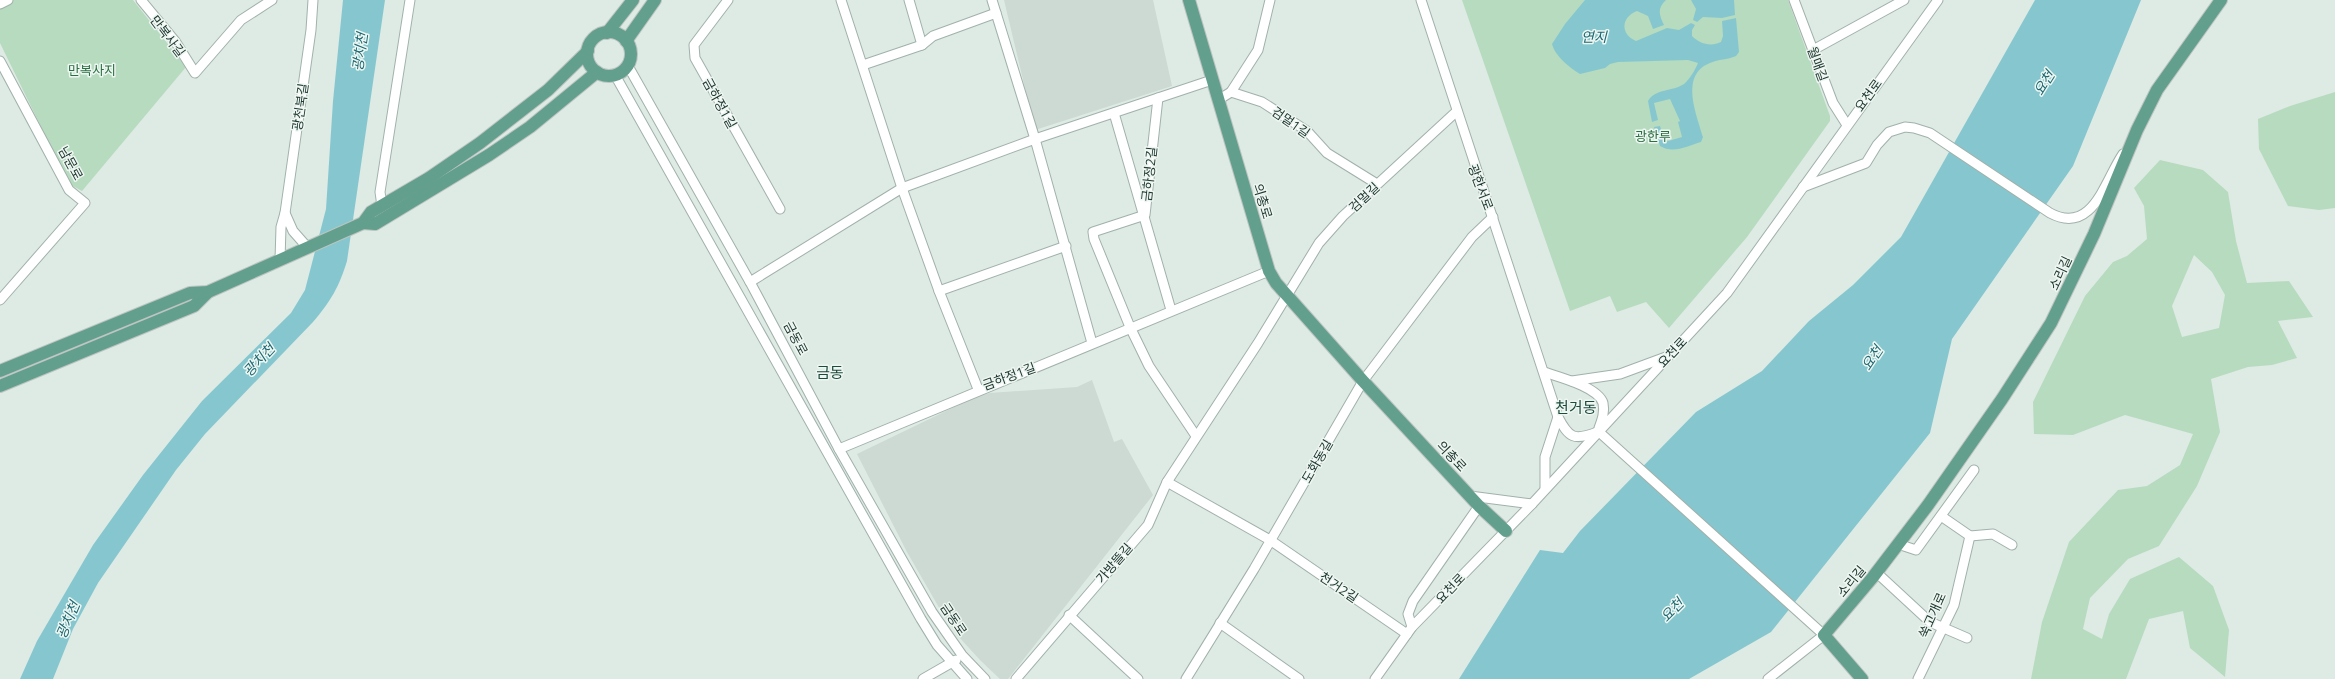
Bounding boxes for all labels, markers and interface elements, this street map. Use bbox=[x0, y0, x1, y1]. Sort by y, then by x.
street label: 만복사길 bbox=[146, 11, 190, 61]
water label: 연지 bbox=[1581, 27, 1608, 46]
water label: 광치천 bbox=[347, 30, 372, 72]
street label: 월매길 bbox=[1803, 44, 1833, 84]
park label: 만복사지 bbox=[68, 61, 116, 79]
water label: 요천 bbox=[2029, 66, 2059, 99]
street label: 금하정1길 bbox=[699, 74, 741, 132]
street label: 요천로 bbox=[1850, 75, 1886, 115]
street label: 광천북길 bbox=[288, 82, 312, 132]
street label: 검멀1길 bbox=[1268, 102, 1314, 142]
park label: 광한루 bbox=[1635, 127, 1671, 145]
street label: 남문로 bbox=[54, 143, 88, 183]
street label: 금하정2길 bbox=[1137, 146, 1161, 202]
street label: 광한서로 bbox=[1464, 161, 1498, 213]
street label: 검멀길 bbox=[1345, 178, 1383, 216]
street label: 의총로 bbox=[1249, 181, 1277, 221]
street label: 소리길 bbox=[2044, 253, 2076, 293]
street label: 금동로 bbox=[780, 318, 812, 358]
street label: 요천로 bbox=[1653, 333, 1691, 371]
water label: 광치천 bbox=[239, 338, 280, 380]
water label: 요천 bbox=[1857, 341, 1887, 374]
street label: 금하정1길 bbox=[980, 358, 1038, 394]
district label: 금동 bbox=[816, 362, 844, 382]
district label: 천거동 bbox=[1555, 397, 1597, 417]
street label: 도화동길 bbox=[1297, 436, 1337, 486]
street label: 의총로 bbox=[1433, 437, 1471, 475]
street label: 가방뜰길 bbox=[1092, 539, 1136, 587]
street label: 소리길 bbox=[1833, 561, 1869, 601]
street label: 천거2길 bbox=[1316, 567, 1362, 607]
street label: 요천로 bbox=[1431, 569, 1469, 607]
street label: 쑥고개로 bbox=[1914, 589, 1950, 641]
water label: 요천 bbox=[1656, 593, 1688, 625]
water label: 광치천 bbox=[51, 597, 84, 641]
street label: 금동로 bbox=[937, 599, 972, 639]

